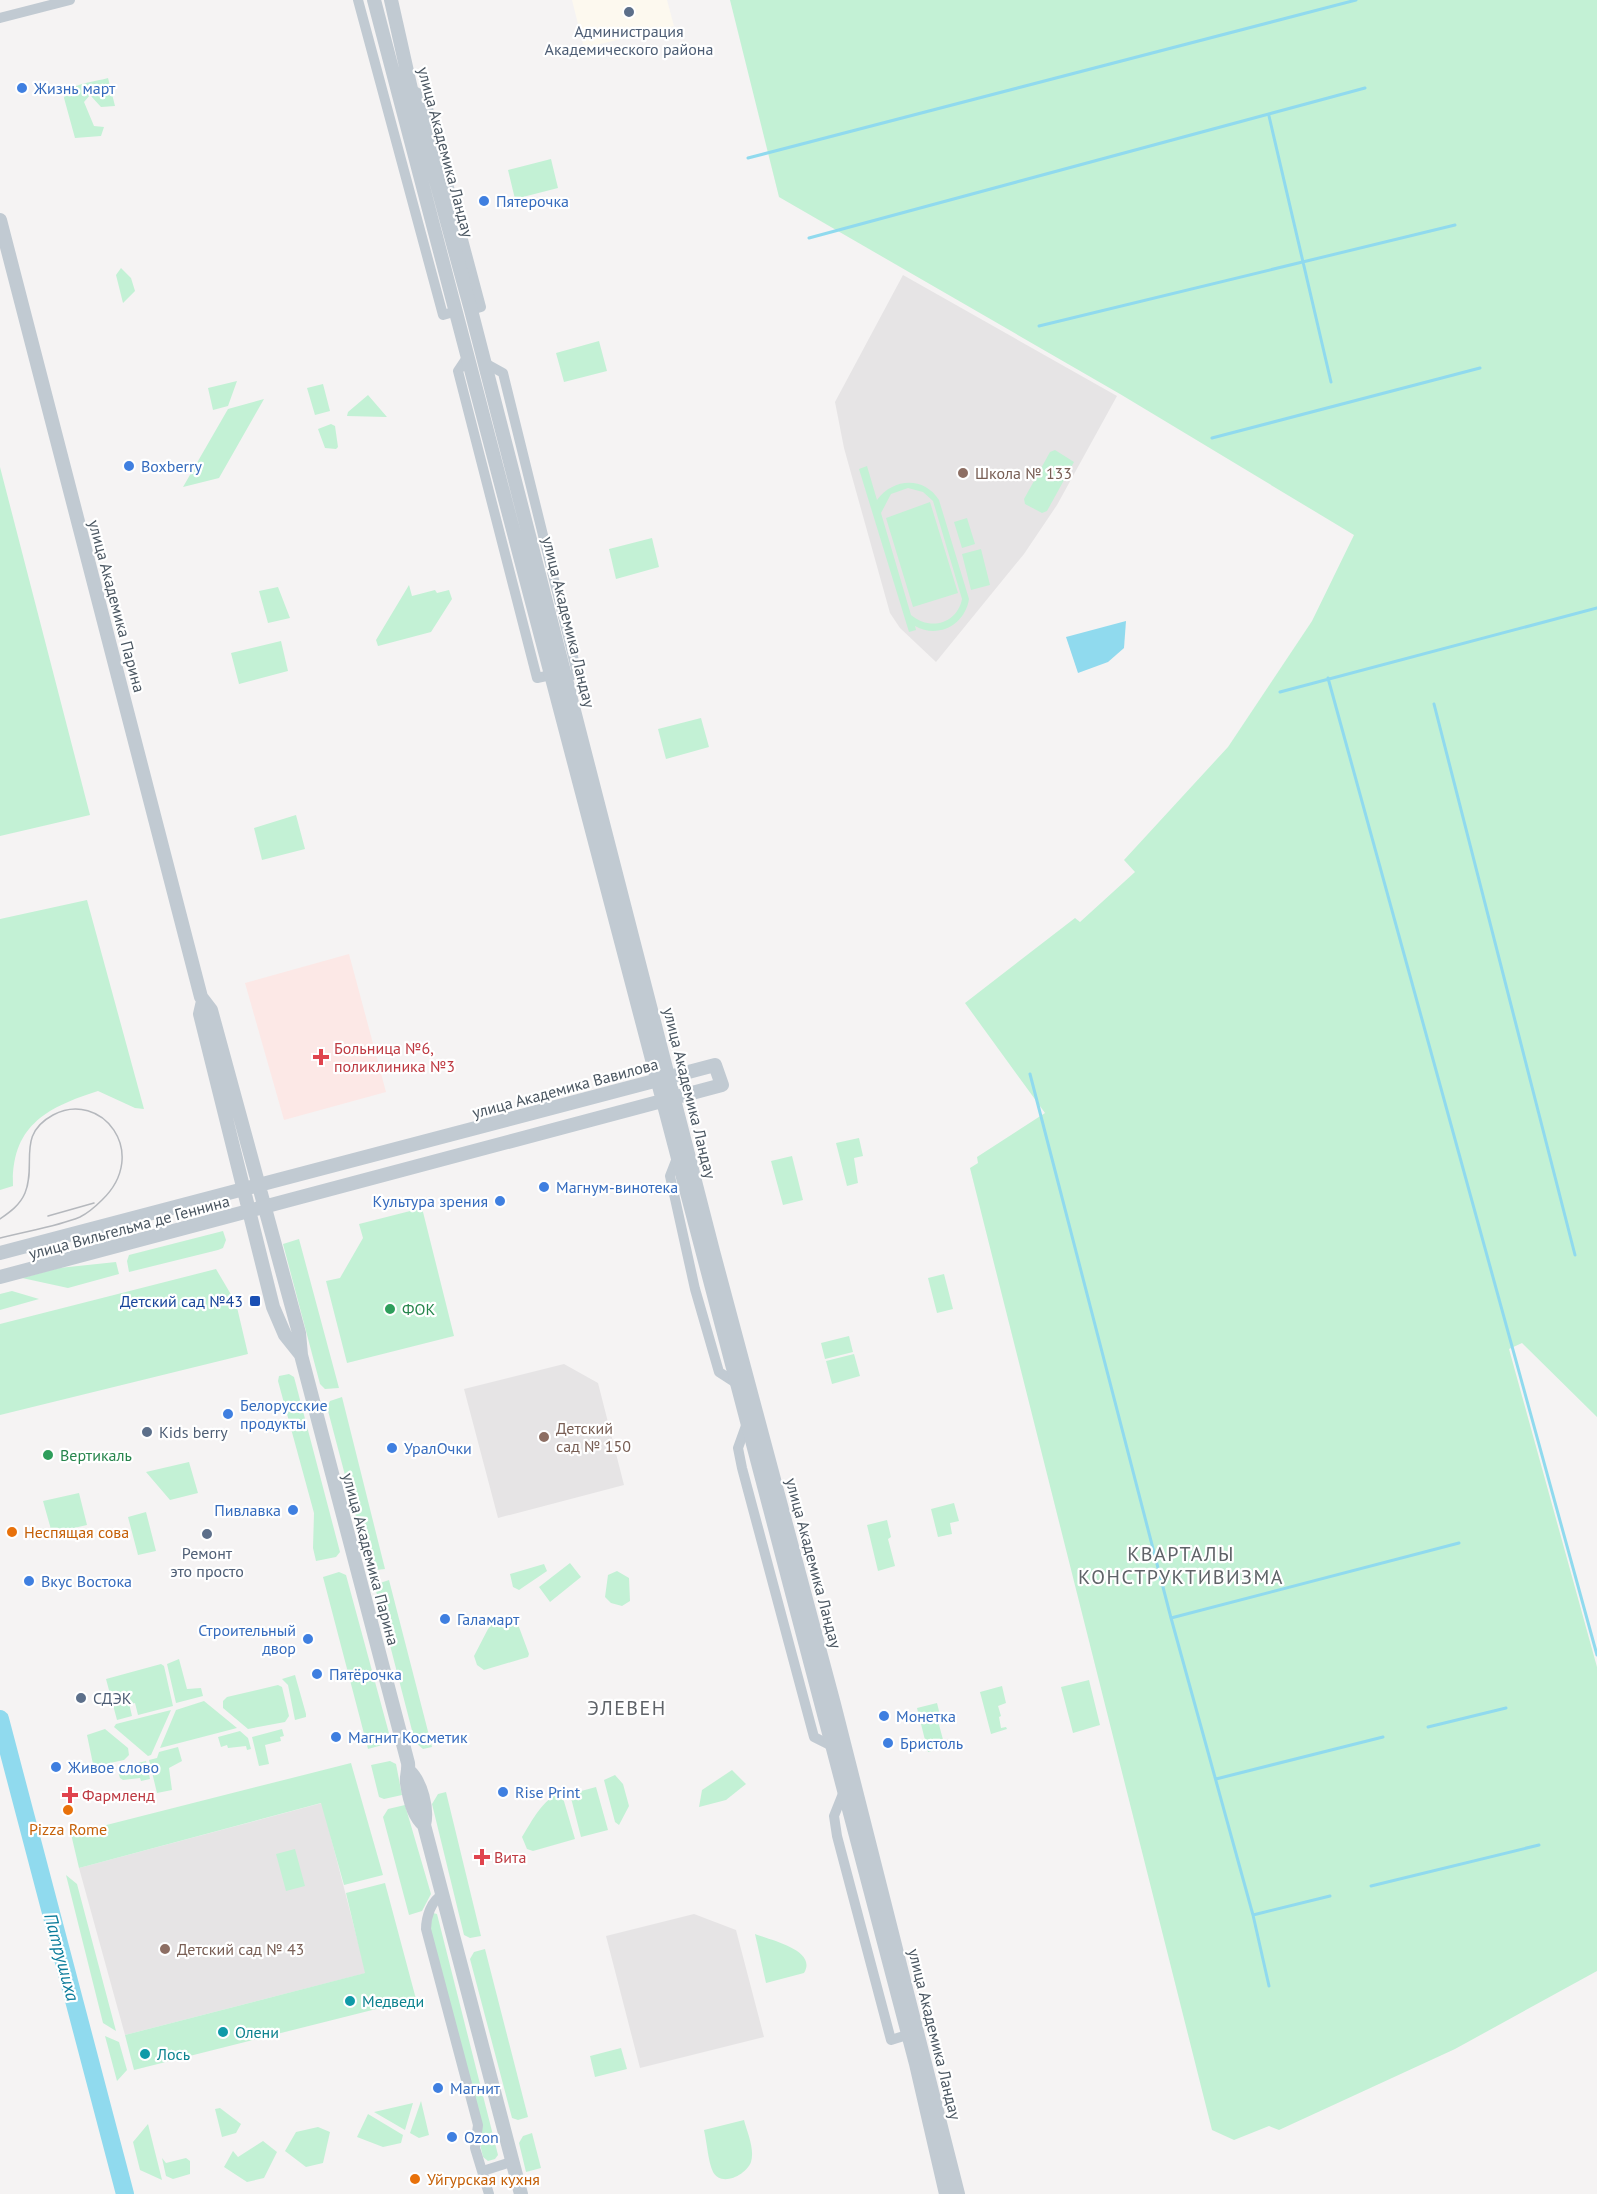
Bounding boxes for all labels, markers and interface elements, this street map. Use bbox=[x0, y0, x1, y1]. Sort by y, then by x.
marker: Администрация Академического района bbox=[622, 5, 636, 19]
place label: Администрация Академического района bbox=[545, 21, 713, 59]
street label: улица Академика Ландау bbox=[414, 65, 479, 240]
place label: Жизнь март bbox=[33, 78, 116, 98]
marker: Жизнь март bbox=[15, 81, 29, 95]
place label: Пятерочка bbox=[496, 191, 569, 211]
marker: Пятерочка bbox=[477, 194, 491, 208]
place label: Boxberry bbox=[141, 456, 202, 476]
marker: Boxberry bbox=[122, 459, 136, 473]
place label: Школа № 133 bbox=[975, 463, 1072, 483]
marker: Школа № 133 bbox=[956, 466, 970, 480]
street label: улица Академика Парина bbox=[84, 518, 150, 694]
street label: улица Академика Ландау bbox=[538, 534, 600, 710]
street label: улица Академика Ландау bbox=[659, 1005, 721, 1181]
place label: Больница №6, поликлиника №3 bbox=[334, 1038, 455, 1076]
marker: Больница №6, поликлиника №3 bbox=[312, 1048, 330, 1066]
street label: улица Академика Вавилова bbox=[470, 1054, 660, 1122]
place label: Магнум-винотека bbox=[556, 1177, 678, 1197]
marker: Магнум-винотека bbox=[537, 1180, 551, 1194]
street label: улица Вильгельма де Геннина bbox=[26, 1191, 232, 1263]
place label: Культура зрения bbox=[373, 1191, 488, 1211]
marker: Культура зрения bbox=[493, 1194, 507, 1208]
place label: Детский сад №43 bbox=[120, 1291, 243, 1311]
marker: Детский сад №43 bbox=[248, 1294, 262, 1308]
place label: ФОК bbox=[402, 1299, 435, 1319]
marker: ФОК bbox=[383, 1302, 397, 1316]
place label: Белорусские продукты bbox=[240, 1395, 328, 1433]
marker: Белорусские продукты bbox=[221, 1407, 235, 1421]
place label: Детский сад № 150 bbox=[556, 1418, 631, 1456]
place label: Kids berry bbox=[159, 1422, 228, 1442]
marker: Kids berry bbox=[140, 1425, 154, 1439]
marker: Детский сад № 150 bbox=[537, 1430, 551, 1444]
place label: УралОчки bbox=[404, 1438, 472, 1458]
marker: УралОчки bbox=[385, 1441, 399, 1455]
place label: Вертикаль bbox=[60, 1445, 132, 1465]
marker: Вертикаль bbox=[41, 1448, 55, 1462]
street label: улица Академика Парина bbox=[338, 1471, 404, 1647]
street label: улица Академика Ландау bbox=[782, 1476, 847, 1651]
place label: Пивлавка bbox=[214, 1500, 281, 1520]
marker: Пивлавка bbox=[286, 1503, 300, 1517]
place label: Неспящая сова bbox=[24, 1522, 129, 1542]
marker: Неспящая сова bbox=[5, 1525, 19, 1539]
marker: Ремонт это просто bbox=[200, 1527, 214, 1541]
district label: КВАРТАЛЫ КОНСТРУКТИВИЗМА bbox=[1078, 1541, 1284, 1590]
place label: Ремонт это просто bbox=[170, 1543, 244, 1581]
place label: Вкус Востока bbox=[41, 1571, 132, 1591]
marker: Вкус Востока bbox=[22, 1574, 36, 1588]
place label: Галамарт bbox=[457, 1609, 520, 1629]
marker: Галамарт bbox=[438, 1612, 452, 1626]
place label: Строительный двор bbox=[198, 1620, 296, 1658]
marker: Строительный двор bbox=[301, 1632, 315, 1646]
place label: Пятёрочка bbox=[329, 1664, 402, 1684]
marker: Пятёрочка bbox=[310, 1667, 324, 1681]
place label: СДЭК bbox=[93, 1688, 132, 1708]
marker: СДЭК bbox=[74, 1691, 88, 1705]
district label: ЭЛЕВЕН bbox=[587, 1695, 667, 1721]
place label: Монетка bbox=[896, 1706, 956, 1726]
marker: Монетка bbox=[877, 1709, 891, 1723]
place label: Магнит Косметик bbox=[348, 1727, 468, 1747]
marker: Магнит Косметик bbox=[329, 1730, 343, 1744]
place label: Бристоль bbox=[900, 1733, 963, 1753]
marker: Бристоль bbox=[881, 1736, 895, 1750]
place label: Живое слово bbox=[67, 1757, 159, 1777]
marker: Живое слово bbox=[49, 1760, 63, 1774]
place label: Rise Print bbox=[515, 1782, 581, 1802]
place label: Фармленд bbox=[82, 1785, 155, 1805]
marker: Rise Print bbox=[496, 1785, 510, 1799]
marker: Фармленд bbox=[63, 1788, 77, 1802]
marker: Pizza Rome bbox=[61, 1803, 75, 1817]
place label: Pizza Rome bbox=[29, 1819, 107, 1839]
place label: Вита bbox=[494, 1847, 526, 1867]
marker: Вита bbox=[475, 1850, 489, 1864]
water label: Патрушиха bbox=[39, 1910, 85, 2004]
place label: Детский сад № 43 bbox=[177, 1939, 304, 1959]
marker: Детский сад № 43 bbox=[158, 1942, 172, 1956]
street label: улица Академика Ландау bbox=[904, 1946, 966, 2122]
place label: Медведи bbox=[362, 1991, 424, 2011]
marker: Медведи bbox=[343, 1994, 357, 2008]
place label: Олени bbox=[235, 2022, 279, 2042]
marker: Олени bbox=[216, 2025, 230, 2039]
place label: Лось bbox=[156, 2044, 190, 2064]
marker: Лось bbox=[138, 2047, 152, 2061]
place label: Магнит bbox=[450, 2078, 501, 2098]
marker: Магнит bbox=[431, 2081, 445, 2095]
place label: Ozon bbox=[464, 2127, 499, 2147]
marker: Ozon bbox=[445, 2130, 459, 2144]
place label: Уйгурская кухня bbox=[427, 2169, 540, 2189]
marker: Уйгурская кухня bbox=[408, 2172, 422, 2186]

